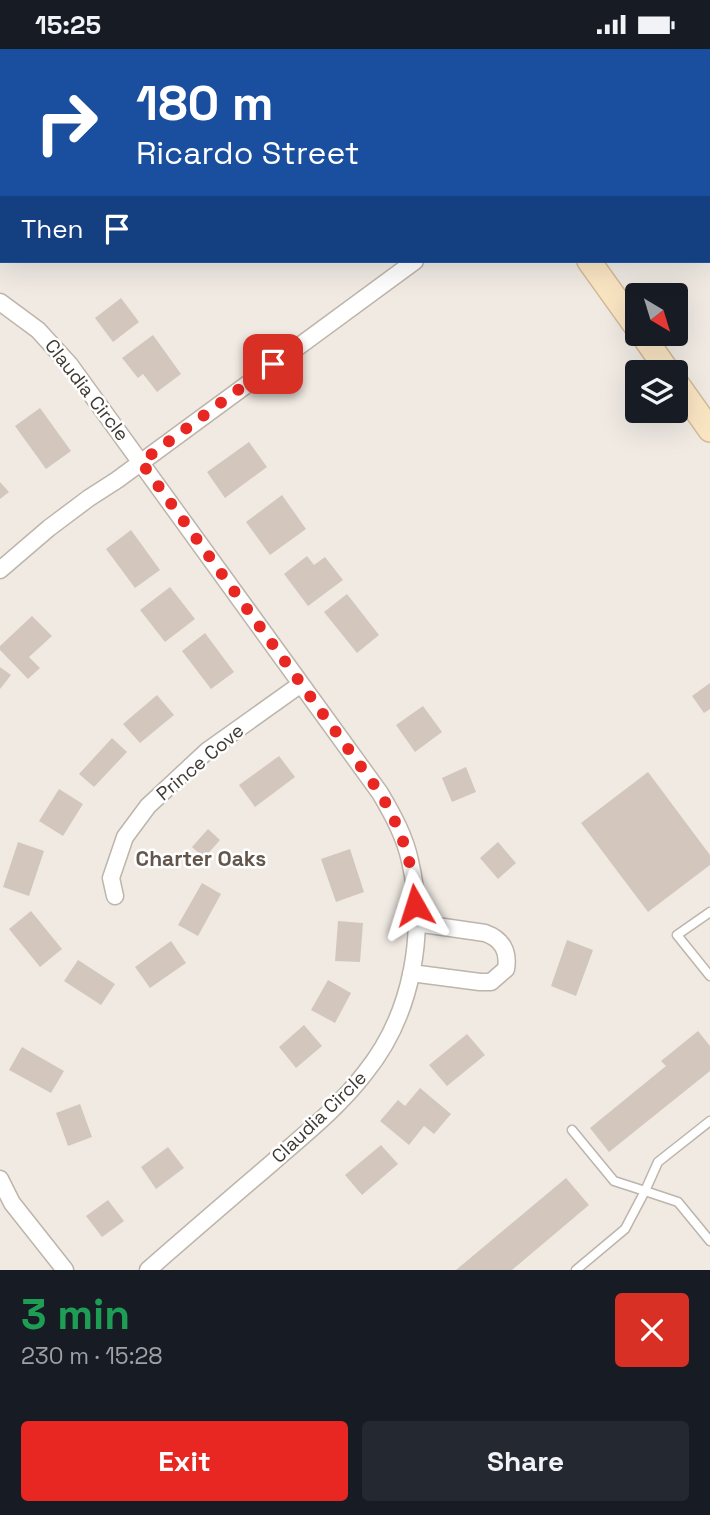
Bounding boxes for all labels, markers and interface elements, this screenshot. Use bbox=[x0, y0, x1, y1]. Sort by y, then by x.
text: 15:25 bbox=[35, 8, 101, 42]
text: 180 m bbox=[136, 72, 274, 134]
icon: right bbox=[21, 77, 112, 168]
text: Ricardo Street bbox=[136, 133, 359, 173]
icon: arrive bbox=[98, 210, 136, 248]
text: Then bbox=[21, 212, 84, 246]
north arrow bbox=[625, 283, 688, 347]
map controls bbox=[625, 283, 688, 423]
street label: Claudia Circle bbox=[39, 334, 135, 446]
pin bbox=[243, 334, 303, 394]
icon: arrive bbox=[254, 345, 292, 383]
button: layers bbox=[625, 360, 688, 423]
street label: Prince Cove bbox=[151, 718, 249, 806]
district label: Charter Oaks bbox=[136, 845, 266, 872]
position arrow bbox=[378, 868, 452, 942]
street label: Claudia Circle bbox=[266, 1065, 372, 1169]
text: 3 min bbox=[21, 1288, 130, 1341]
button: close bbox=[615, 1293, 689, 1367]
text: 230 m · 15:28 bbox=[21, 1341, 163, 1371]
button: Exit bbox=[21, 1421, 348, 1501]
button: Share bbox=[362, 1421, 689, 1501]

